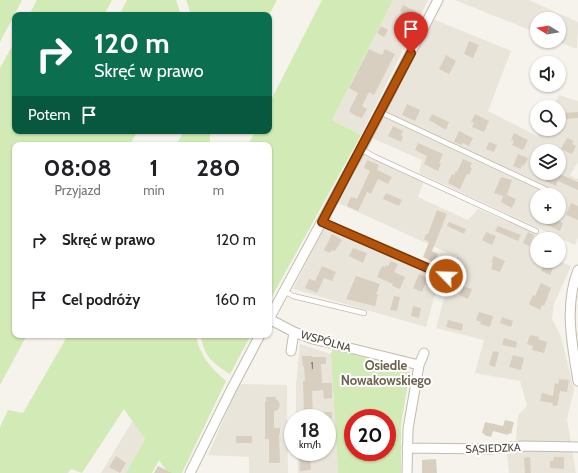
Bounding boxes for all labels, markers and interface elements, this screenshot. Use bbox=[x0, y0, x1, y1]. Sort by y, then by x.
pin bbox=[394, 12, 428, 53]
north arrow bbox=[530, 12, 566, 48]
map controls bbox=[530, 12, 566, 268]
icon: arrive bbox=[400, 18, 422, 40]
text: 120 m bbox=[94, 26, 170, 60]
icon: right bbox=[28, 28, 80, 80]
button: sound bbox=[530, 56, 566, 92]
text: Skręć w prawo bbox=[94, 60, 204, 82]
button: search bbox=[530, 100, 566, 136]
icon: arrive bbox=[78, 104, 100, 126]
text: Potem bbox=[28, 106, 70, 124]
button: layers bbox=[530, 144, 566, 180]
text: 08:08 bbox=[44, 153, 112, 182]
text: 1 bbox=[150, 153, 158, 182]
text: 280 bbox=[196, 153, 240, 182]
text: Przyjazd bbox=[54, 182, 101, 198]
text: min bbox=[143, 182, 165, 198]
text: m bbox=[213, 182, 224, 198]
button: + bbox=[530, 188, 566, 224]
icon: right bbox=[28, 229, 50, 251]
text: Skręć w prawo bbox=[62, 231, 155, 249]
text: 120 m bbox=[216, 231, 256, 249]
button: − bbox=[530, 232, 566, 268]
position arrow bbox=[425, 255, 467, 297]
icon: arrive bbox=[28, 289, 50, 311]
text: Cel podróży bbox=[62, 291, 140, 309]
text: 160 m bbox=[216, 291, 256, 309]
street label: WSPÓLNA bbox=[299, 327, 353, 355]
district label: Osiedle Nowakowskiego bbox=[341, 357, 432, 388]
house number: 1 bbox=[311, 360, 314, 371]
speed limit sign: 20 bbox=[344, 409, 396, 461]
text: 18 bbox=[300, 418, 320, 442]
text: km/h bbox=[299, 438, 321, 451]
street label: SĄSIEDZKA bbox=[465, 440, 521, 456]

